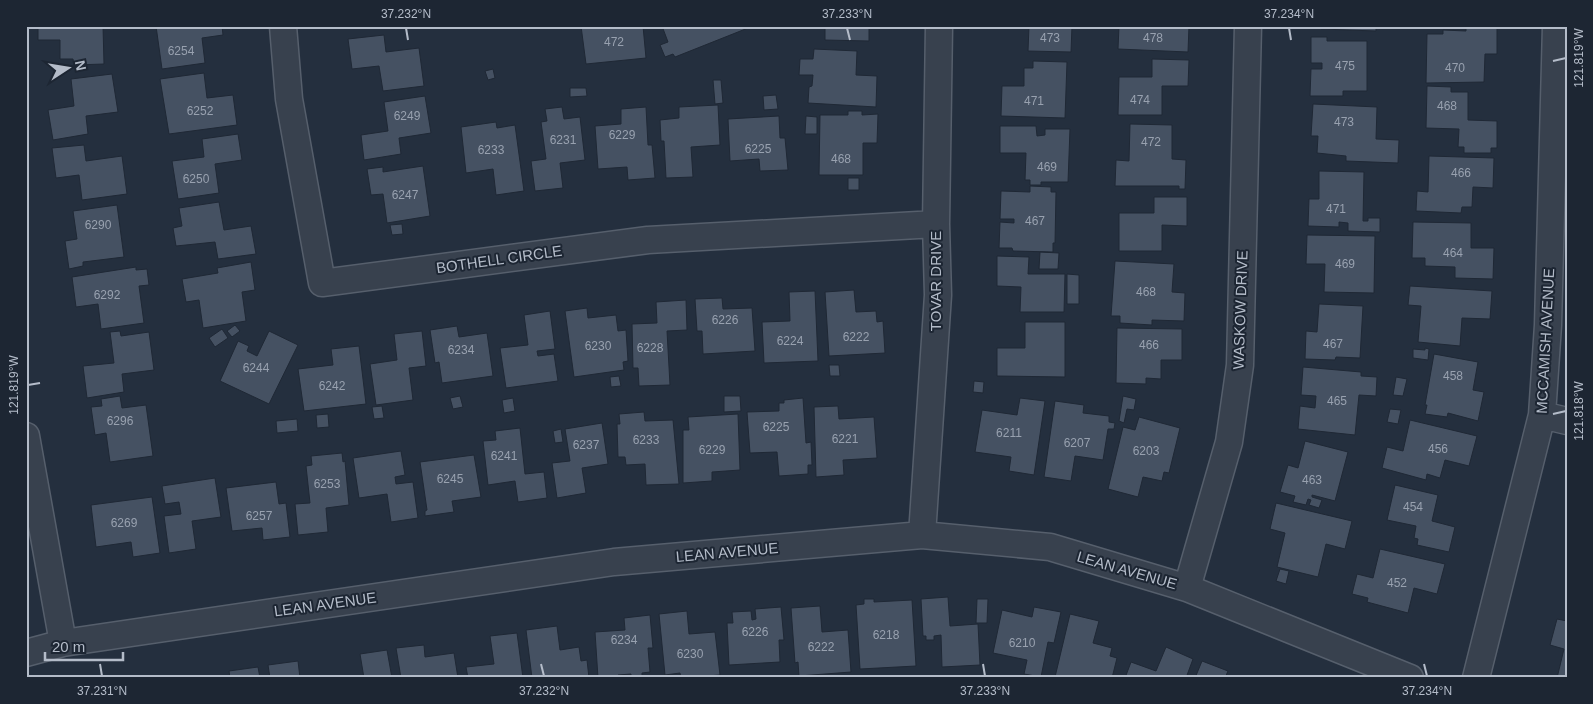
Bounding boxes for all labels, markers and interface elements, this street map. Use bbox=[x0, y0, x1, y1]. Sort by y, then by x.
text: 37.232°N bbox=[381, 7, 431, 21]
text: 37.233°N bbox=[822, 7, 872, 21]
text: 37.234°N bbox=[1264, 7, 1314, 21]
text: 121.819°W bbox=[1572, 28, 1586, 88]
house number: 473 bbox=[1040, 31, 1060, 45]
house number: 478 bbox=[1143, 31, 1163, 45]
house number: 472 bbox=[604, 35, 624, 49]
north arrow bbox=[42, 42, 92, 92]
house number: 6254 bbox=[168, 44, 195, 58]
text: N bbox=[72, 59, 90, 72]
house number: 475 bbox=[1335, 59, 1355, 73]
house number: 470 bbox=[1445, 61, 1465, 75]
house number: 474 bbox=[1130, 93, 1150, 107]
house number: 471 bbox=[1024, 94, 1044, 108]
house number: 468 bbox=[1437, 99, 1457, 113]
house number: 6252 bbox=[187, 104, 214, 118]
house number: 6249 bbox=[394, 109, 421, 123]
house number: 473 bbox=[1334, 115, 1354, 129]
house number: 6229 bbox=[609, 128, 636, 142]
house number: 6231 bbox=[550, 133, 577, 147]
house number: 472 bbox=[1141, 135, 1161, 149]
house number: 6225 bbox=[745, 142, 772, 156]
house number: 6233 bbox=[478, 143, 505, 157]
house number: 468 bbox=[831, 152, 851, 166]
house number: 469 bbox=[1037, 160, 1057, 174]
house number: 466 bbox=[1451, 166, 1471, 180]
house number: 6250 bbox=[183, 172, 210, 186]
house number: 6247 bbox=[392, 188, 419, 202]
house number: 471 bbox=[1326, 202, 1346, 216]
house number: 467 bbox=[1025, 214, 1045, 228]
house number: 6290 bbox=[85, 218, 112, 232]
street label: TOVAR DRIVE bbox=[927, 231, 944, 331]
street label: BOTHELL CIRCLE bbox=[435, 242, 563, 276]
house number: 464 bbox=[1443, 246, 1463, 260]
street label: WASKOW DRIVE bbox=[1229, 250, 1251, 370]
house number: 469 bbox=[1335, 257, 1355, 271]
street label: MCCAMISH AVENUE bbox=[1533, 268, 1557, 414]
house number: 468 bbox=[1136, 285, 1156, 299]
house number: 6292 bbox=[94, 288, 121, 302]
house number: 6226 bbox=[712, 313, 739, 327]
house number: 6222 bbox=[843, 330, 870, 344]
house number: 6224 bbox=[777, 334, 804, 348]
house number: 467 bbox=[1323, 337, 1343, 351]
house number: 466 bbox=[1139, 338, 1159, 352]
house number: 6230 bbox=[585, 339, 612, 353]
house number: 6228 bbox=[637, 341, 664, 355]
house number: 6234 bbox=[448, 343, 475, 357]
text: 121.819°W bbox=[7, 355, 21, 415]
house number: 6244 bbox=[243, 361, 270, 375]
house number: 458 bbox=[1443, 369, 1463, 383]
house number: 6242 bbox=[319, 379, 346, 393]
text: 121.818°W bbox=[1572, 381, 1586, 441]
house number: 465 bbox=[1327, 394, 1347, 408]
house number: 6296 bbox=[107, 414, 134, 428]
house number: 6225 bbox=[763, 420, 790, 434]
house number: 6211 bbox=[996, 426, 1022, 440]
house number: 6221 bbox=[832, 432, 859, 446]
house number: 6233 bbox=[633, 433, 660, 447]
house number: 6207 bbox=[1064, 436, 1091, 450]
house number: 6237 bbox=[573, 438, 600, 452]
house number: 456 bbox=[1428, 442, 1448, 456]
house number: 6229 bbox=[699, 443, 726, 457]
house number: 6203 bbox=[1133, 444, 1160, 458]
house number: 6241 bbox=[491, 449, 518, 463]
house number: 6245 bbox=[437, 472, 464, 486]
house number: 463 bbox=[1302, 473, 1322, 487]
house number: 6253 bbox=[314, 477, 341, 491]
house number: 454 bbox=[1403, 500, 1423, 514]
house number: 6257 bbox=[246, 509, 273, 523]
house number: 6269 bbox=[111, 516, 138, 530]
street label: LEAN AVENUE bbox=[675, 539, 779, 565]
street label: LEAN AVENUE bbox=[1075, 548, 1179, 592]
house number: 452 bbox=[1387, 576, 1407, 590]
street label: LEAN AVENUE bbox=[273, 588, 377, 620]
house number: 6226 bbox=[742, 625, 769, 639]
house number: 6218 bbox=[873, 628, 900, 642]
scale bar bbox=[45, 629, 122, 661]
house number: 6234 bbox=[611, 633, 638, 647]
house number: 6210 bbox=[1009, 636, 1036, 650]
text: 20 m bbox=[52, 638, 85, 655]
house number: 6222 bbox=[808, 640, 835, 654]
house number: 6230 bbox=[677, 647, 704, 661]
text: 37.231°N bbox=[77, 684, 127, 698]
text: 37.232°N bbox=[519, 684, 569, 698]
text: 37.233°N bbox=[960, 684, 1010, 698]
text: 37.234°N bbox=[1402, 684, 1452, 698]

